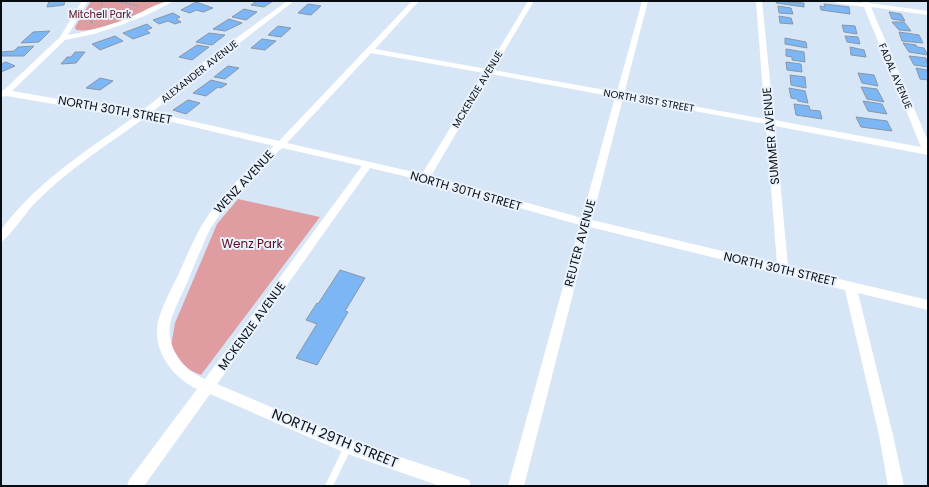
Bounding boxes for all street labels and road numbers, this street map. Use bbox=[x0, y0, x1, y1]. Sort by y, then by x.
street label: ALEXANDER AVENUE bbox=[157, 36, 241, 106]
street label: FADAL AVENUE bbox=[875, 41, 916, 111]
street label: MCKENZIE AVENUE bbox=[448, 48, 506, 131]
street label: NORTH 31ST STREET bbox=[602, 85, 696, 116]
street label: SUMMER AVENUE bbox=[758, 87, 783, 185]
street label: NORTH 30TH STREET bbox=[57, 91, 174, 128]
street label: WENZ AVENUE bbox=[210, 146, 277, 217]
street label: NORTH 30TH STREET bbox=[408, 166, 524, 215]
street label: REUTER AVENUE bbox=[560, 197, 599, 288]
street label: NORTH 30TH STREET bbox=[722, 247, 839, 290]
street label: MCKENZIE AVENUE bbox=[214, 278, 289, 373]
street label: NORTH 29TH STREET bbox=[269, 404, 401, 473]

